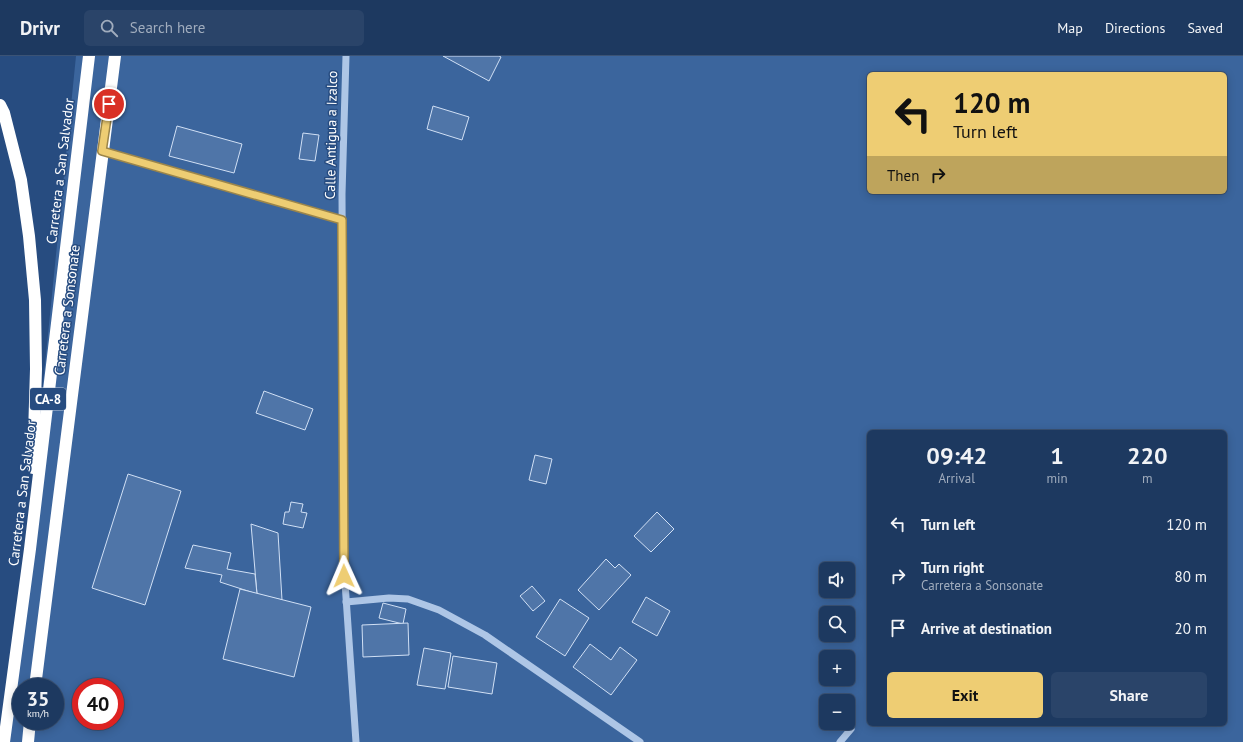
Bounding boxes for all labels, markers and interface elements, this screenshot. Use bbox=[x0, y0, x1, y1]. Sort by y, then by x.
search box bbox=[84, 10, 364, 46]
text: Drivr bbox=[20, 16, 60, 40]
icon: search bbox=[98, 17, 120, 39]
text: Search here bbox=[130, 18, 205, 37]
text: Map bbox=[1057, 19, 1083, 37]
text: Directions bbox=[1105, 19, 1165, 37]
text: Saved bbox=[1187, 19, 1223, 37]
street label: Calle Antigua a Izalco bbox=[321, 70, 341, 200]
text: 120 m bbox=[953, 84, 1030, 121]
pin bbox=[92, 87, 126, 121]
icon: left bbox=[887, 88, 939, 140]
icon: arrive bbox=[98, 93, 120, 115]
street label: Carretera a San Salvador bbox=[42, 97, 78, 245]
text: Turn left bbox=[953, 120, 1018, 143]
icon: right bbox=[927, 164, 949, 186]
text: Then bbox=[887, 166, 919, 185]
street label: Carretera a Sonsonate bbox=[50, 244, 84, 376]
road number: CA-8 bbox=[30, 388, 66, 410]
street label: Carretera a San Salvador bbox=[4, 419, 40, 567]
text: 09:42 bbox=[926, 440, 987, 471]
text: 1 bbox=[1050, 440, 1064, 471]
text: 220 bbox=[1127, 440, 1168, 471]
text: Arrival bbox=[939, 470, 975, 487]
text: min bbox=[1046, 470, 1068, 487]
text: m bbox=[1142, 470, 1153, 487]
icon: left bbox=[887, 513, 909, 535]
text: Turn left bbox=[921, 515, 975, 534]
text: 120 m bbox=[1166, 515, 1207, 534]
position arrow bbox=[323, 555, 365, 597]
text: Turn right bbox=[921, 558, 984, 577]
map controls bbox=[819, 562, 855, 730]
button: sound bbox=[819, 562, 855, 598]
icon: right bbox=[887, 565, 909, 587]
text: 80 m bbox=[1174, 567, 1207, 586]
text: Carretera a Sonsonate bbox=[921, 577, 1043, 594]
button: search bbox=[819, 606, 855, 642]
icon: arrive bbox=[887, 617, 909, 639]
text: Arrive at destination bbox=[921, 619, 1052, 638]
text: 20 m bbox=[1174, 619, 1207, 638]
button: + bbox=[819, 650, 855, 686]
button: Exit bbox=[887, 672, 1043, 718]
button: Share bbox=[1051, 672, 1207, 718]
speed limit sign: 40 bbox=[72, 678, 124, 730]
text: 35 bbox=[27, 686, 49, 712]
button: − bbox=[819, 694, 855, 730]
text: km/h bbox=[27, 707, 49, 720]

